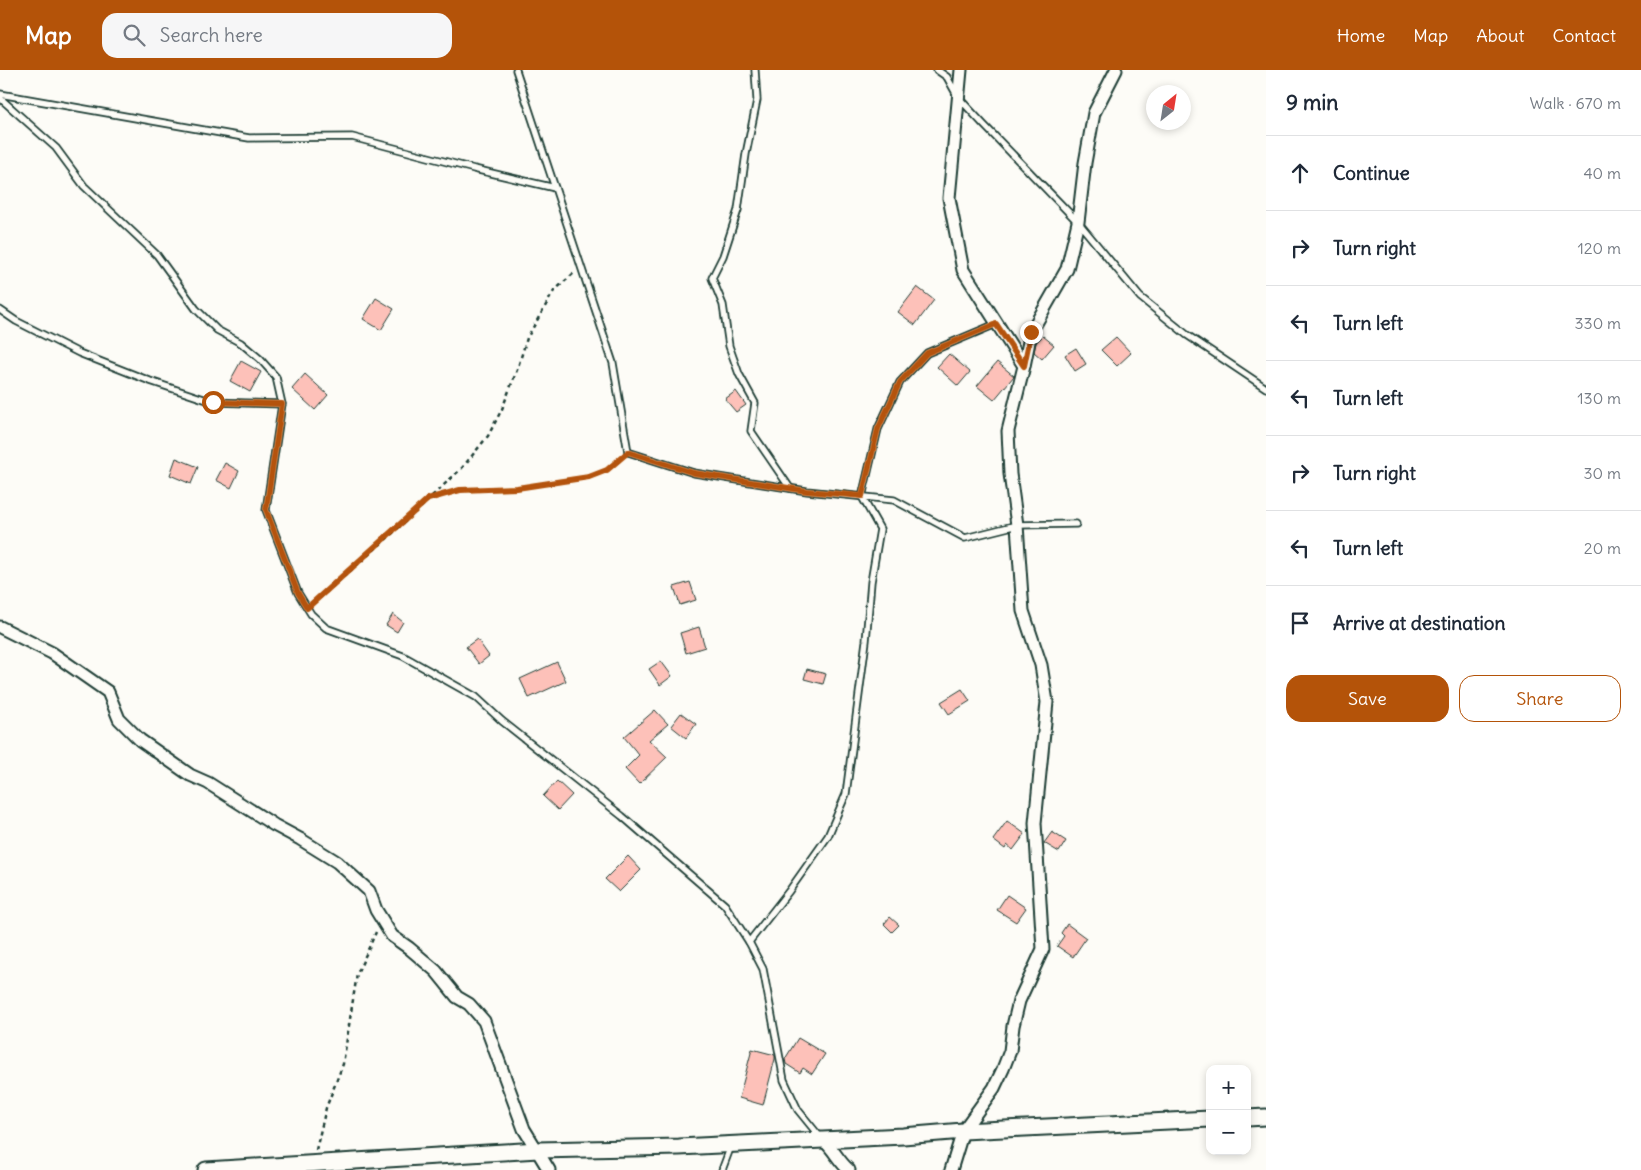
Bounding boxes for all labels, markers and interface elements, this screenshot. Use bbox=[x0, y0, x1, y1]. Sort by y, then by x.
search box bbox=[102, 13, 452, 58]
text: Map bbox=[25, 20, 72, 50]
icon: search bbox=[120, 21, 148, 49]
text: Search here bbox=[160, 23, 263, 47]
text: Home bbox=[1337, 24, 1385, 47]
text: Map bbox=[1413, 24, 1448, 47]
text: About bbox=[1476, 24, 1524, 47]
text: Contact bbox=[1552, 24, 1616, 47]
north arrow bbox=[1146, 85, 1191, 130]
text: 9 min bbox=[1286, 89, 1338, 116]
text: Walk · 670 m bbox=[1529, 93, 1621, 113]
icon: ahead bbox=[1286, 159, 1314, 187]
text: Continue bbox=[1333, 161, 1410, 185]
text: 40 m bbox=[1583, 163, 1621, 183]
icon: right bbox=[1286, 234, 1314, 262]
text: Turn right bbox=[1333, 236, 1416, 260]
text: 120 m bbox=[1578, 238, 1621, 258]
icon: left bbox=[1286, 309, 1314, 337]
text: Turn left bbox=[1333, 311, 1403, 335]
text: 330 m bbox=[1574, 313, 1621, 333]
route end bbox=[1020, 321, 1043, 344]
icon: left bbox=[1286, 384, 1314, 412]
text: Turn left bbox=[1333, 386, 1403, 410]
text: 130 m bbox=[1577, 388, 1621, 408]
route start bbox=[202, 391, 225, 414]
icon: right bbox=[1286, 459, 1314, 487]
text: Turn right bbox=[1333, 461, 1416, 485]
text: 30 m bbox=[1584, 463, 1621, 483]
icon: left bbox=[1286, 534, 1314, 562]
text: Turn left bbox=[1333, 536, 1403, 560]
text: 20 m bbox=[1584, 538, 1621, 558]
icon: arrive bbox=[1286, 609, 1314, 637]
text: Arrive at destination bbox=[1333, 611, 1506, 635]
button: Save bbox=[1286, 675, 1449, 722]
button: Share bbox=[1459, 675, 1621, 722]
map controls bbox=[1206, 1065, 1251, 1155]
button: + bbox=[1206, 1065, 1251, 1110]
button: − bbox=[1206, 1110, 1251, 1155]

